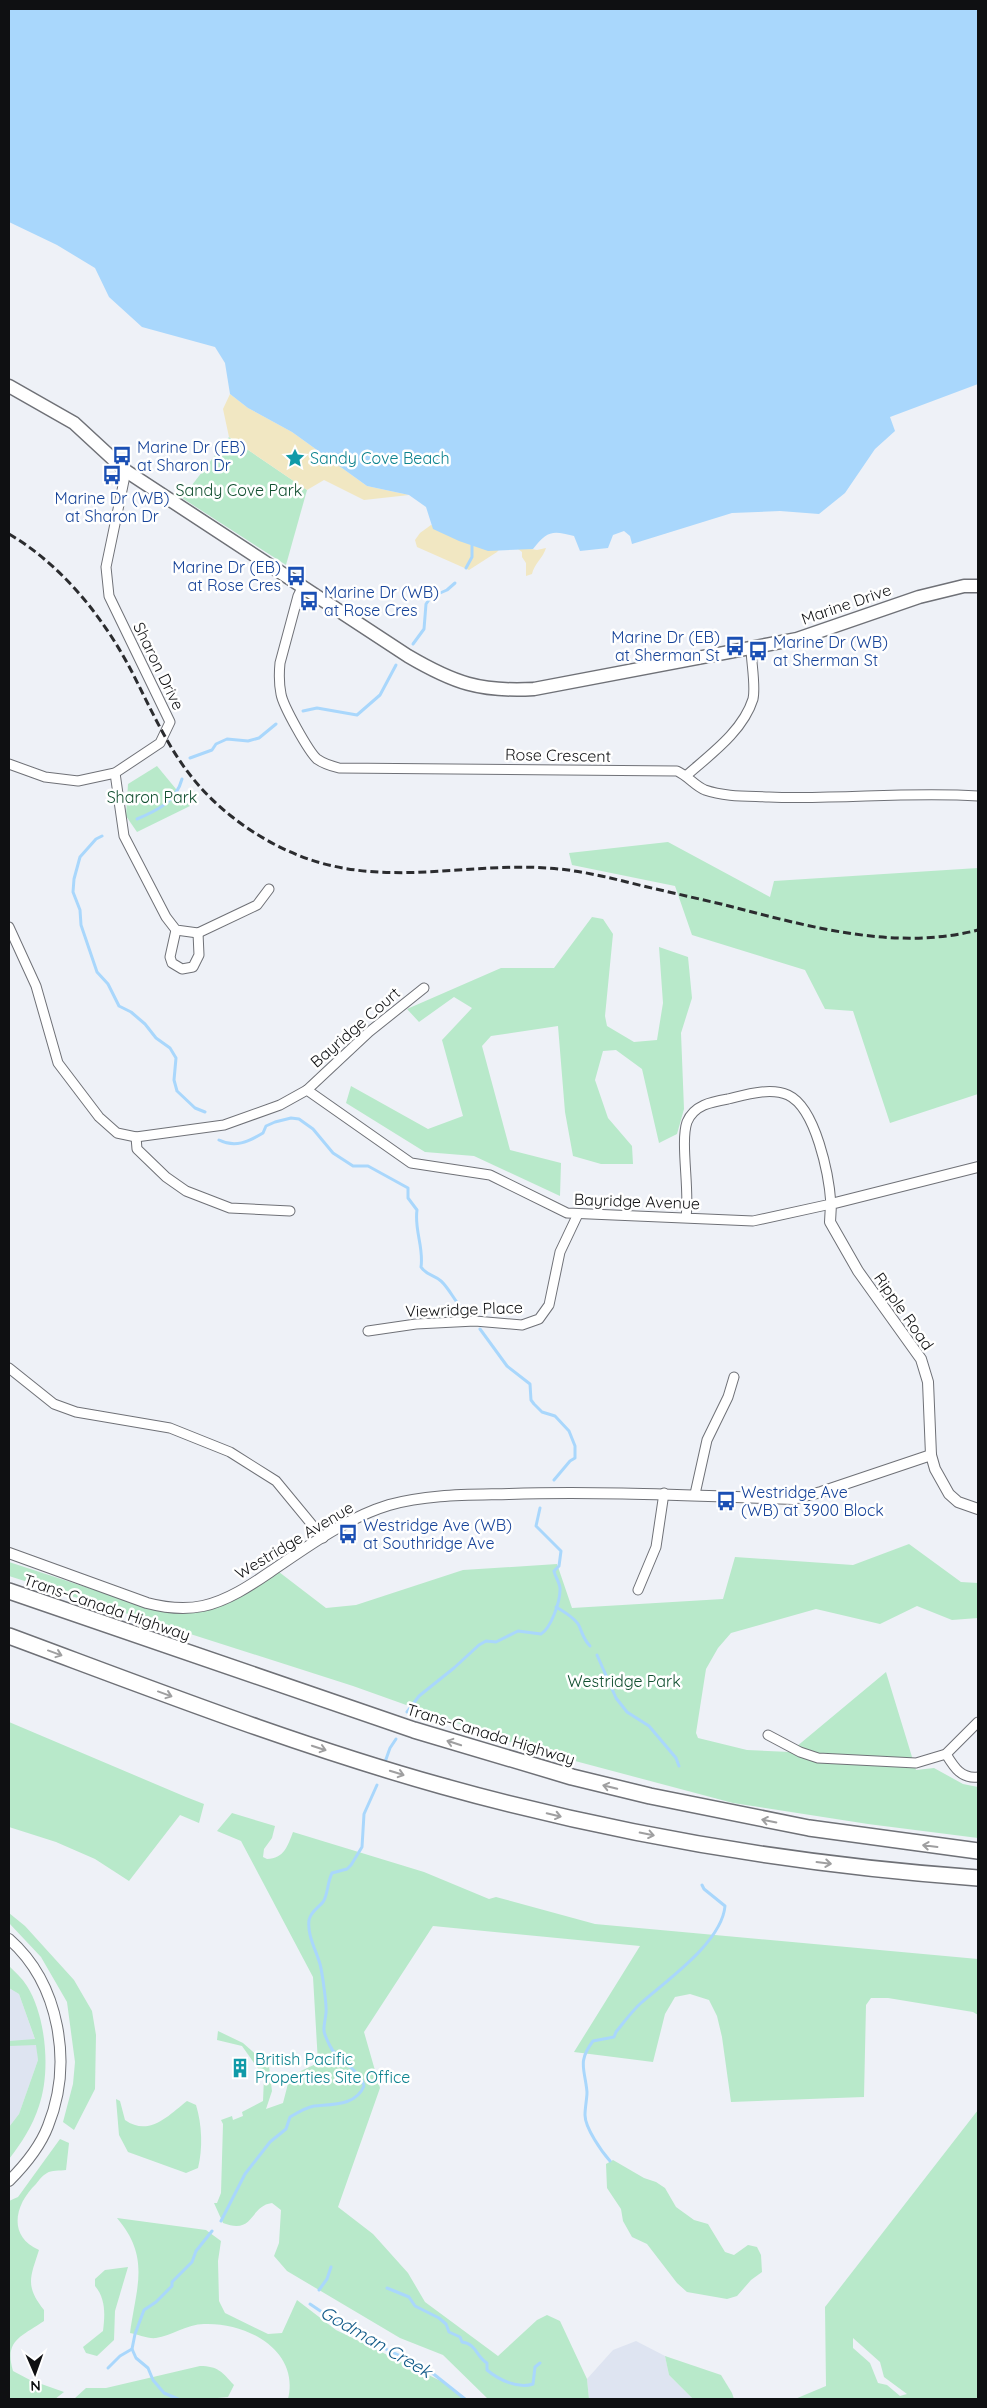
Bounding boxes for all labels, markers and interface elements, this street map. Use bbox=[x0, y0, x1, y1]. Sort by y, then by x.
place label: Marine Dr (EB) at Sharon Dr bbox=[137, 437, 246, 475]
bus stop icon: Marine Dr (EB) at Sharon Dr bbox=[111, 445, 133, 467]
place icon: Sandy Cove Beach bbox=[284, 447, 306, 469]
place label: Sandy Cove Beach bbox=[310, 448, 450, 468]
bus stop icon: Marine Dr (WB) at Sharon Dr bbox=[101, 464, 123, 486]
park label: Sandy Cove Park bbox=[176, 480, 302, 500]
place label: Marine Dr (WB) at Sharon Dr bbox=[54, 488, 170, 526]
place label: Marine Dr (EB) at Rose Cres bbox=[172, 557, 281, 595]
bus stop icon: Marine Dr (EB) at Rose Cres bbox=[285, 565, 307, 587]
street label: Marine Drive bbox=[798, 579, 894, 629]
place label: Marine Dr (WB) at Rose Cres bbox=[324, 582, 439, 620]
bus stop icon: Marine Dr (WB) at Rose Cres bbox=[298, 590, 320, 612]
street label: Sharon Drive bbox=[129, 619, 189, 713]
place label: Marine Dr (EB) at Sherman St bbox=[611, 627, 720, 665]
place label: Marine Dr (WB) at Sherman St bbox=[773, 632, 888, 670]
bus stop icon: Marine Dr (EB) at Sherman St bbox=[724, 635, 746, 657]
bus stop icon: Marine Dr (WB) at Sherman St bbox=[747, 640, 769, 662]
street label: Rose Crescent bbox=[505, 744, 611, 766]
park label: Sharon Park bbox=[107, 787, 197, 807]
street label: Bayridge Court bbox=[306, 983, 404, 1071]
street label: Bayridge Avenue bbox=[574, 1189, 700, 1213]
street label: Ripple Road bbox=[870, 1268, 938, 1354]
street label: Viewridge Place bbox=[405, 1297, 523, 1321]
place label: Westridge Ave (WB) at 3900 Block bbox=[741, 1482, 884, 1520]
bus stop icon: Westridge Ave (WB) at 3900 Block bbox=[715, 1490, 737, 1512]
street label: Westridge Avenue bbox=[231, 1497, 357, 1583]
place label: Westridge Ave (WB) at Southridge Ave bbox=[363, 1515, 512, 1553]
bus stop icon: Westridge Ave (WB) at Southridge Ave bbox=[337, 1523, 359, 1545]
street label: Trans-Canada Highway bbox=[21, 1569, 193, 1645]
one-way arrow bbox=[46, 1649, 62, 1658]
park label: Westridge Park bbox=[567, 1671, 681, 1691]
one-way arrow bbox=[157, 1690, 173, 1699]
street label: Trans-Canada Highway bbox=[404, 1699, 578, 1769]
one-way arrow bbox=[447, 1738, 462, 1747]
one-way arrow bbox=[310, 1744, 326, 1753]
one-way arrow bbox=[389, 1768, 405, 1778]
one-way arrow bbox=[603, 1782, 619, 1791]
one-way arrow bbox=[546, 1811, 562, 1820]
one-way arrow bbox=[762, 1815, 778, 1825]
one-way arrow bbox=[638, 1830, 654, 1840]
one-way arrow bbox=[922, 1841, 938, 1851]
one-way arrow bbox=[816, 1858, 832, 1868]
place label: British Pacific Properties Site Office bbox=[255, 2049, 410, 2087]
building icon: British Pacific Properties Site Office bbox=[229, 2057, 251, 2079]
water label: Godman Creek bbox=[316, 2300, 437, 2384]
north arrow bbox=[10, 2348, 60, 2398]
text: N bbox=[30, 2377, 41, 2395]

